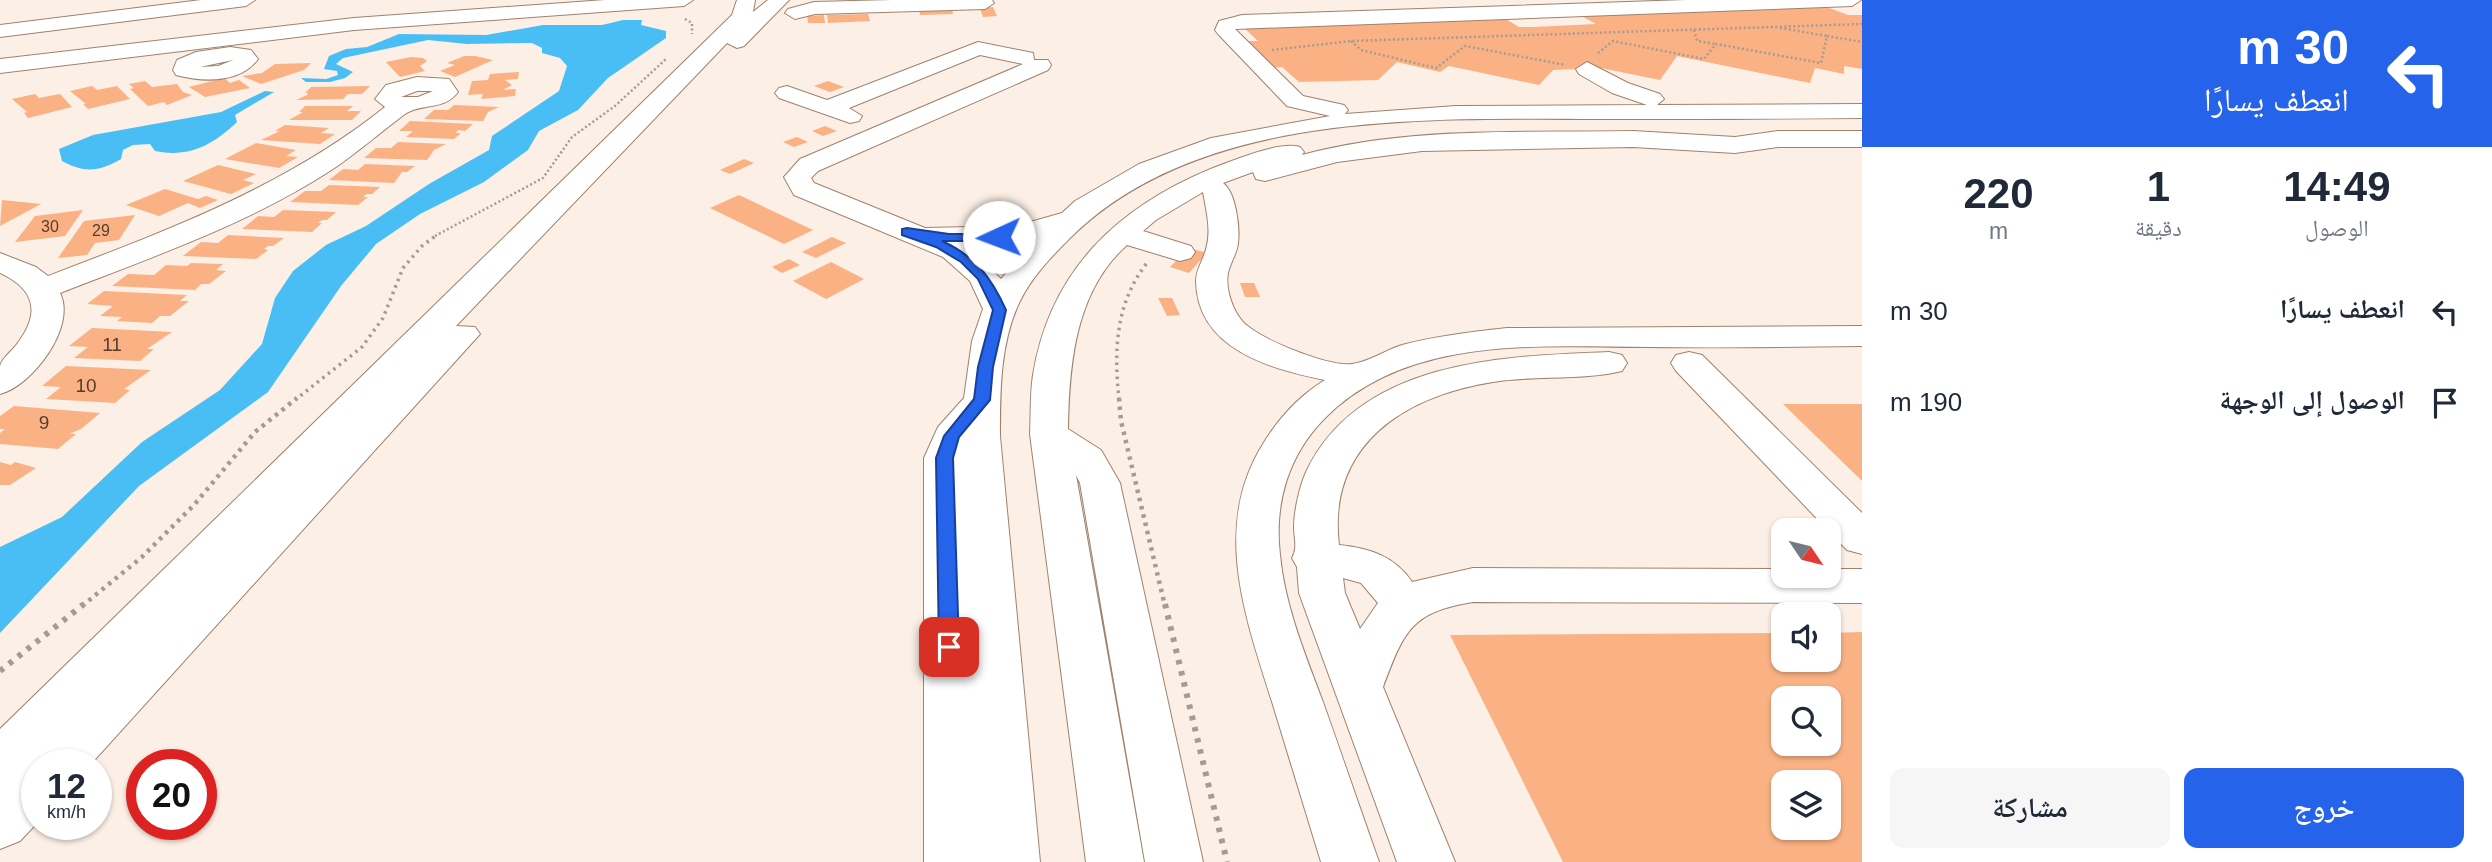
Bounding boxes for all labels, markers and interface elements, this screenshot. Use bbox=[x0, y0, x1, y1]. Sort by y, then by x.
text: 30 m bbox=[2237, 20, 2349, 74]
icon: left bbox=[2373, 28, 2464, 119]
text: انعطف يسارًا bbox=[2204, 82, 2349, 118]
text: 1 bbox=[2147, 163, 2170, 210]
text: 14:49 bbox=[2283, 163, 2391, 210]
text: 220 bbox=[1963, 170, 2034, 217]
position arrow bbox=[962, 200, 1036, 274]
text: دقيقة bbox=[2135, 215, 2182, 241]
text: الوصول bbox=[2305, 215, 2369, 241]
house number: 30 bbox=[41, 218, 59, 235]
text: m bbox=[1989, 218, 2008, 244]
house number: 29 bbox=[92, 222, 110, 239]
icon: left bbox=[2426, 293, 2464, 331]
text: انعطف يسارًا bbox=[2280, 294, 2405, 324]
text: 30 m bbox=[1890, 296, 1948, 326]
house number: 11 bbox=[102, 334, 122, 355]
house number: 10 bbox=[75, 375, 97, 396]
icon: arrive bbox=[2426, 384, 2464, 422]
text: الوصول إلى الوجهة bbox=[2220, 385, 2405, 415]
text: 190 m bbox=[1890, 387, 1962, 417]
house number: 9 bbox=[39, 412, 49, 433]
north arrow bbox=[1771, 518, 1841, 588]
map controls bbox=[1771, 518, 1841, 840]
button: sound bbox=[1771, 602, 1841, 672]
pin bbox=[919, 617, 979, 677]
icon: arrive bbox=[930, 628, 968, 666]
button: search bbox=[1771, 686, 1841, 756]
speed limit sign: 20 bbox=[126, 749, 217, 840]
text: 12 bbox=[47, 766, 86, 805]
button: مشاركة bbox=[1890, 768, 2170, 848]
button: خروج bbox=[2184, 768, 2464, 848]
button: layers bbox=[1771, 770, 1841, 840]
text: km/h bbox=[47, 802, 86, 822]

